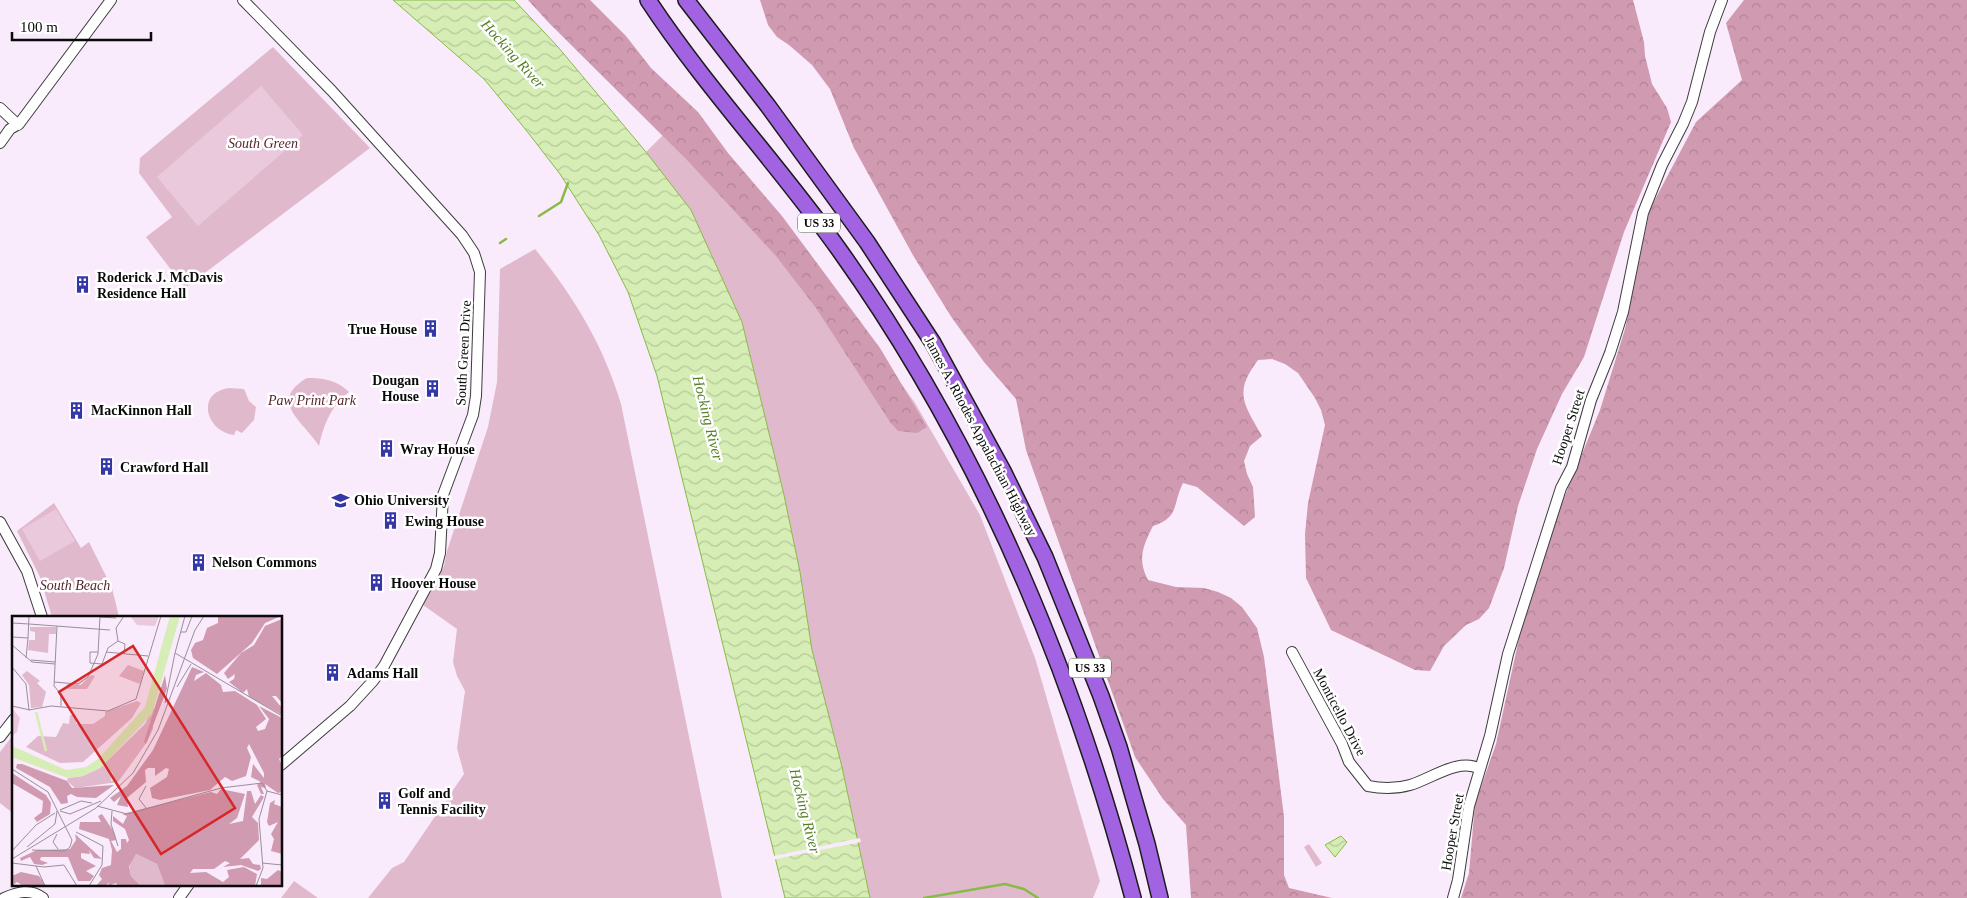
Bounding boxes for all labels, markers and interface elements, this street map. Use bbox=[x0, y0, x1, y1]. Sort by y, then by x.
scale bar bbox=[12, 10, 151, 42]
water label: Hocking River bbox=[477, 16, 548, 92]
text: 100 m bbox=[20, 19, 58, 35]
park label: South Green bbox=[228, 136, 298, 151]
road number: US 33 bbox=[798, 214, 840, 232]
place label: Roderick J. McDavis Residence Hall bbox=[97, 270, 223, 301]
building icon: Roderick J. McDavis Residence Hall bbox=[73, 275, 93, 295]
street label: South Green Drive bbox=[453, 300, 474, 406]
building icon: True House bbox=[421, 319, 441, 339]
place label: True House bbox=[348, 322, 417, 337]
street label: James A. Rhodes Appalachian Highway bbox=[921, 334, 1040, 539]
place label: Dougan House bbox=[372, 373, 419, 404]
water label: Hocking River bbox=[689, 373, 726, 462]
building icon: Dougan House bbox=[423, 378, 443, 398]
street label: Hooper Street bbox=[1549, 388, 1588, 467]
park label: Paw Print Park bbox=[267, 393, 357, 408]
building icon: MacKinnon Hall bbox=[67, 400, 87, 420]
place label: MacKinnon Hall bbox=[91, 403, 192, 418]
building icon: Wray House bbox=[376, 439, 396, 459]
place label: Wray House bbox=[400, 442, 475, 457]
building icon: Crawford Hall bbox=[96, 457, 116, 477]
place label: Crawford Hall bbox=[120, 460, 208, 475]
school or university icon: Ohio University bbox=[330, 490, 350, 510]
place label: Ohio University bbox=[354, 493, 449, 508]
building icon: Ewing House bbox=[381, 511, 401, 531]
place label: Ewing House bbox=[405, 514, 484, 529]
building icon: Nelson Commons bbox=[188, 552, 208, 572]
place label: Nelson Commons bbox=[212, 555, 317, 570]
building icon: Hoover House bbox=[367, 573, 387, 593]
place label: Hoover House bbox=[391, 576, 476, 591]
park label: South Beach bbox=[40, 578, 110, 593]
inset map bbox=[12, 616, 282, 886]
road number: US 33 bbox=[1069, 658, 1111, 678]
building icon: Adams Hall bbox=[323, 663, 343, 683]
place label: Adams Hall bbox=[347, 666, 418, 681]
street label: Monticello Drive bbox=[1310, 666, 1369, 758]
water label: Hocking River bbox=[786, 766, 823, 855]
place label: Golf and Tennis Facility bbox=[398, 786, 486, 817]
building icon: Golf and Tennis Facility bbox=[374, 791, 394, 811]
street label: Hooper Street bbox=[1438, 792, 1467, 872]

